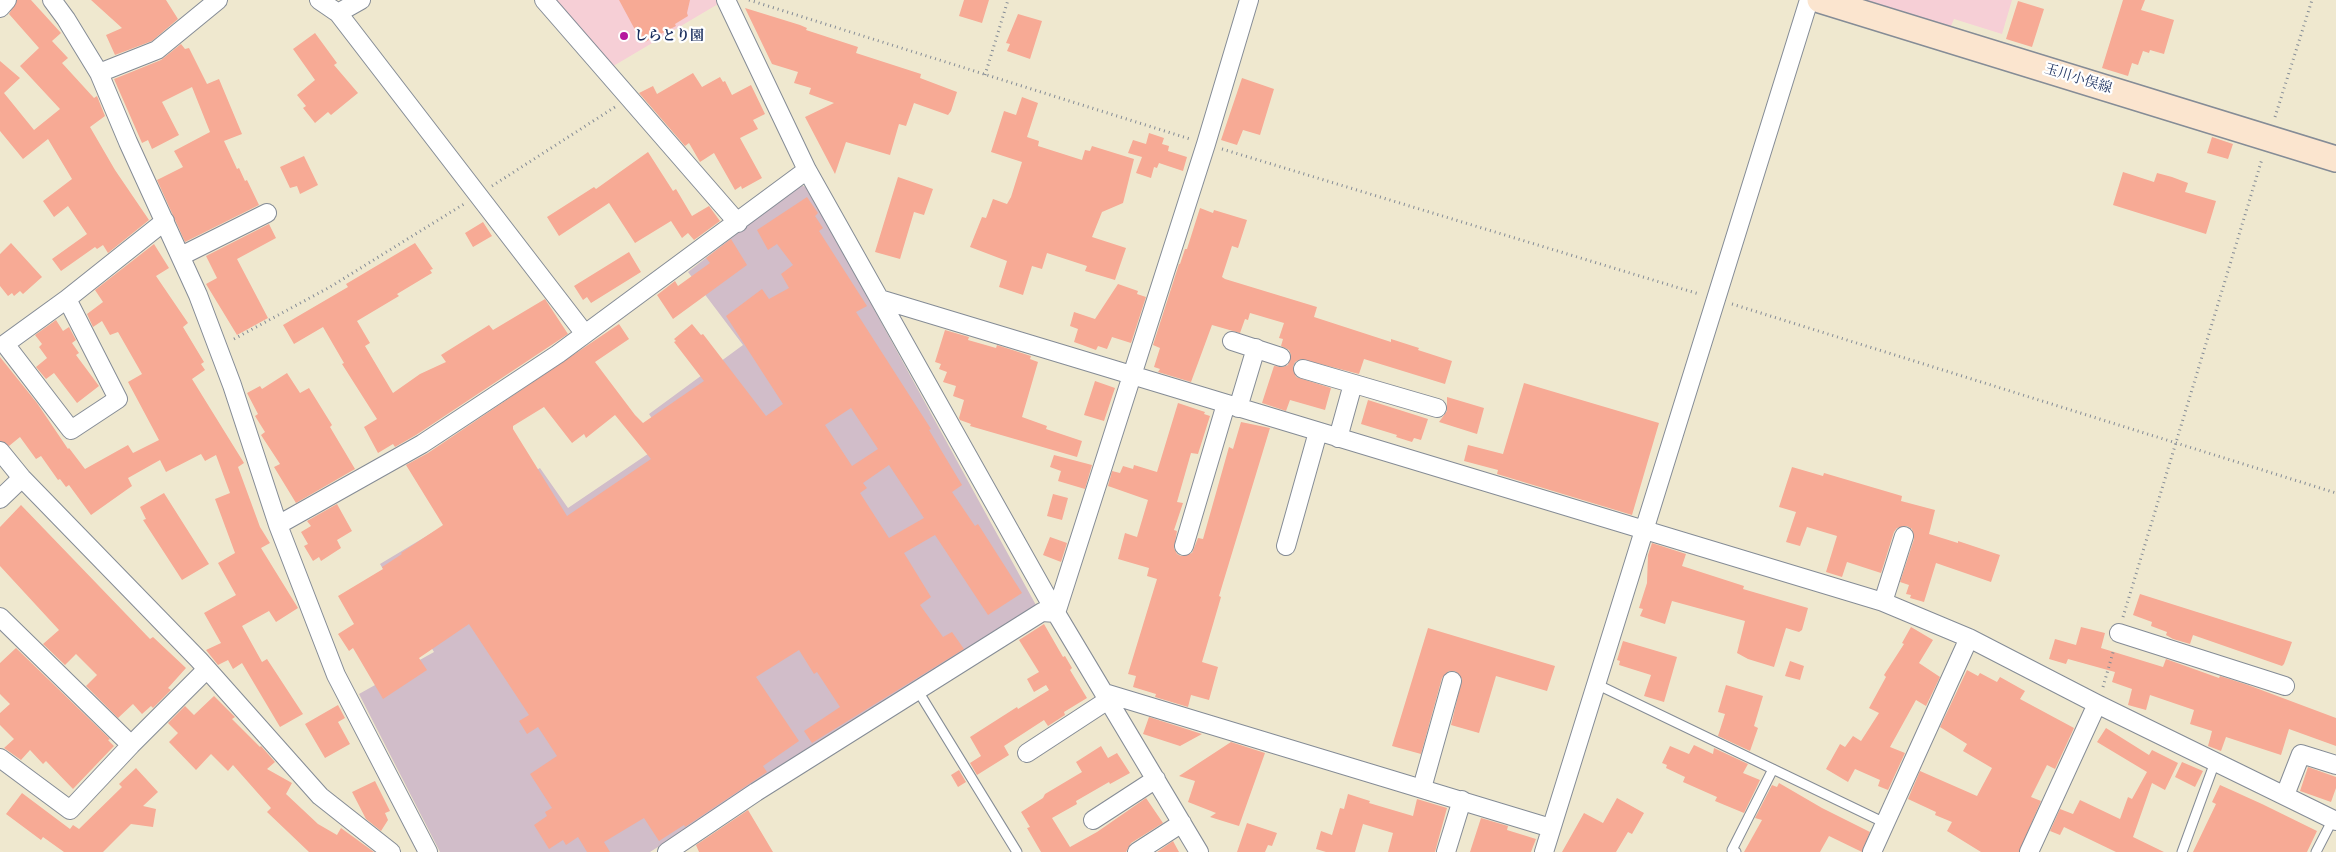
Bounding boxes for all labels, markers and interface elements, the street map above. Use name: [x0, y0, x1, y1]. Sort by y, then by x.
place label: しらとり園: [634, 28, 704, 44]
marker: しらとり園: [618, 30, 630, 42]
street label: 玉川小俣線: [2042, 61, 2114, 97]

